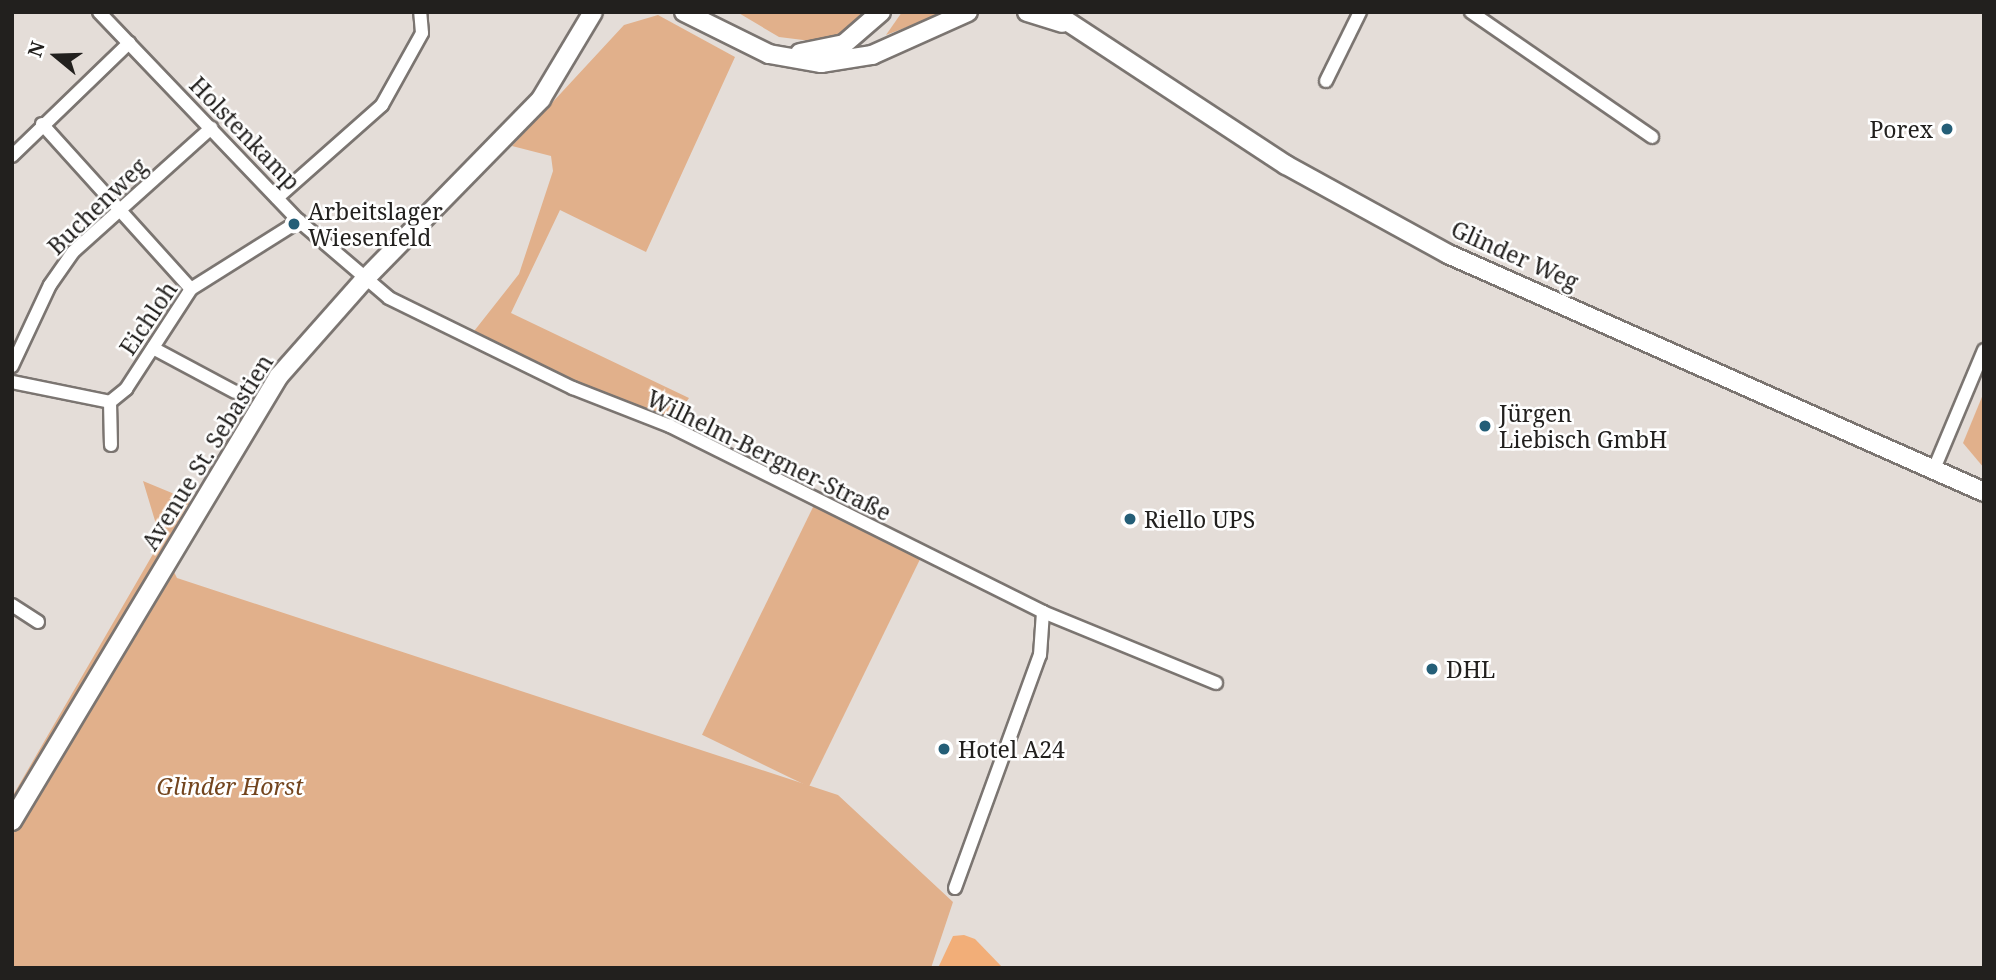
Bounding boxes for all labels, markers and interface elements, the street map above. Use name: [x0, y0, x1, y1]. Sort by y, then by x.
north arrow: [21, 21, 91, 91]
text: N: [21, 38, 51, 60]
street label: Holstenkamp: [184, 71, 306, 195]
place label: Porex: [1869, 115, 1933, 143]
marker: Porex: [1939, 121, 1955, 137]
street label: Buchenweg: [42, 152, 152, 260]
place label: Arbeitslager Wiesenfeld: [308, 197, 443, 251]
street label: Glinder Weg: [1447, 215, 1583, 295]
marker: Arbeitslager Wiesenfeld: [286, 216, 302, 232]
street label: Eichloh: [113, 276, 183, 360]
street label: Avenue St. Sebastien: [136, 349, 278, 555]
street label: Wilhelm-Bergner-Straße: [642, 384, 896, 526]
place label: Jürgen Liebisch GmbH: [1499, 399, 1667, 453]
marker: Jürgen Liebisch GmbH: [1477, 418, 1493, 434]
place label: Riello UPS: [1144, 505, 1255, 533]
marker: Riello UPS: [1122, 511, 1138, 527]
place label: DHL: [1446, 655, 1495, 683]
marker: DHL: [1424, 661, 1440, 677]
place label: Hotel A24: [958, 735, 1065, 763]
marker: Hotel A24: [936, 741, 952, 757]
park label: Glinder Horst: [157, 772, 303, 800]

